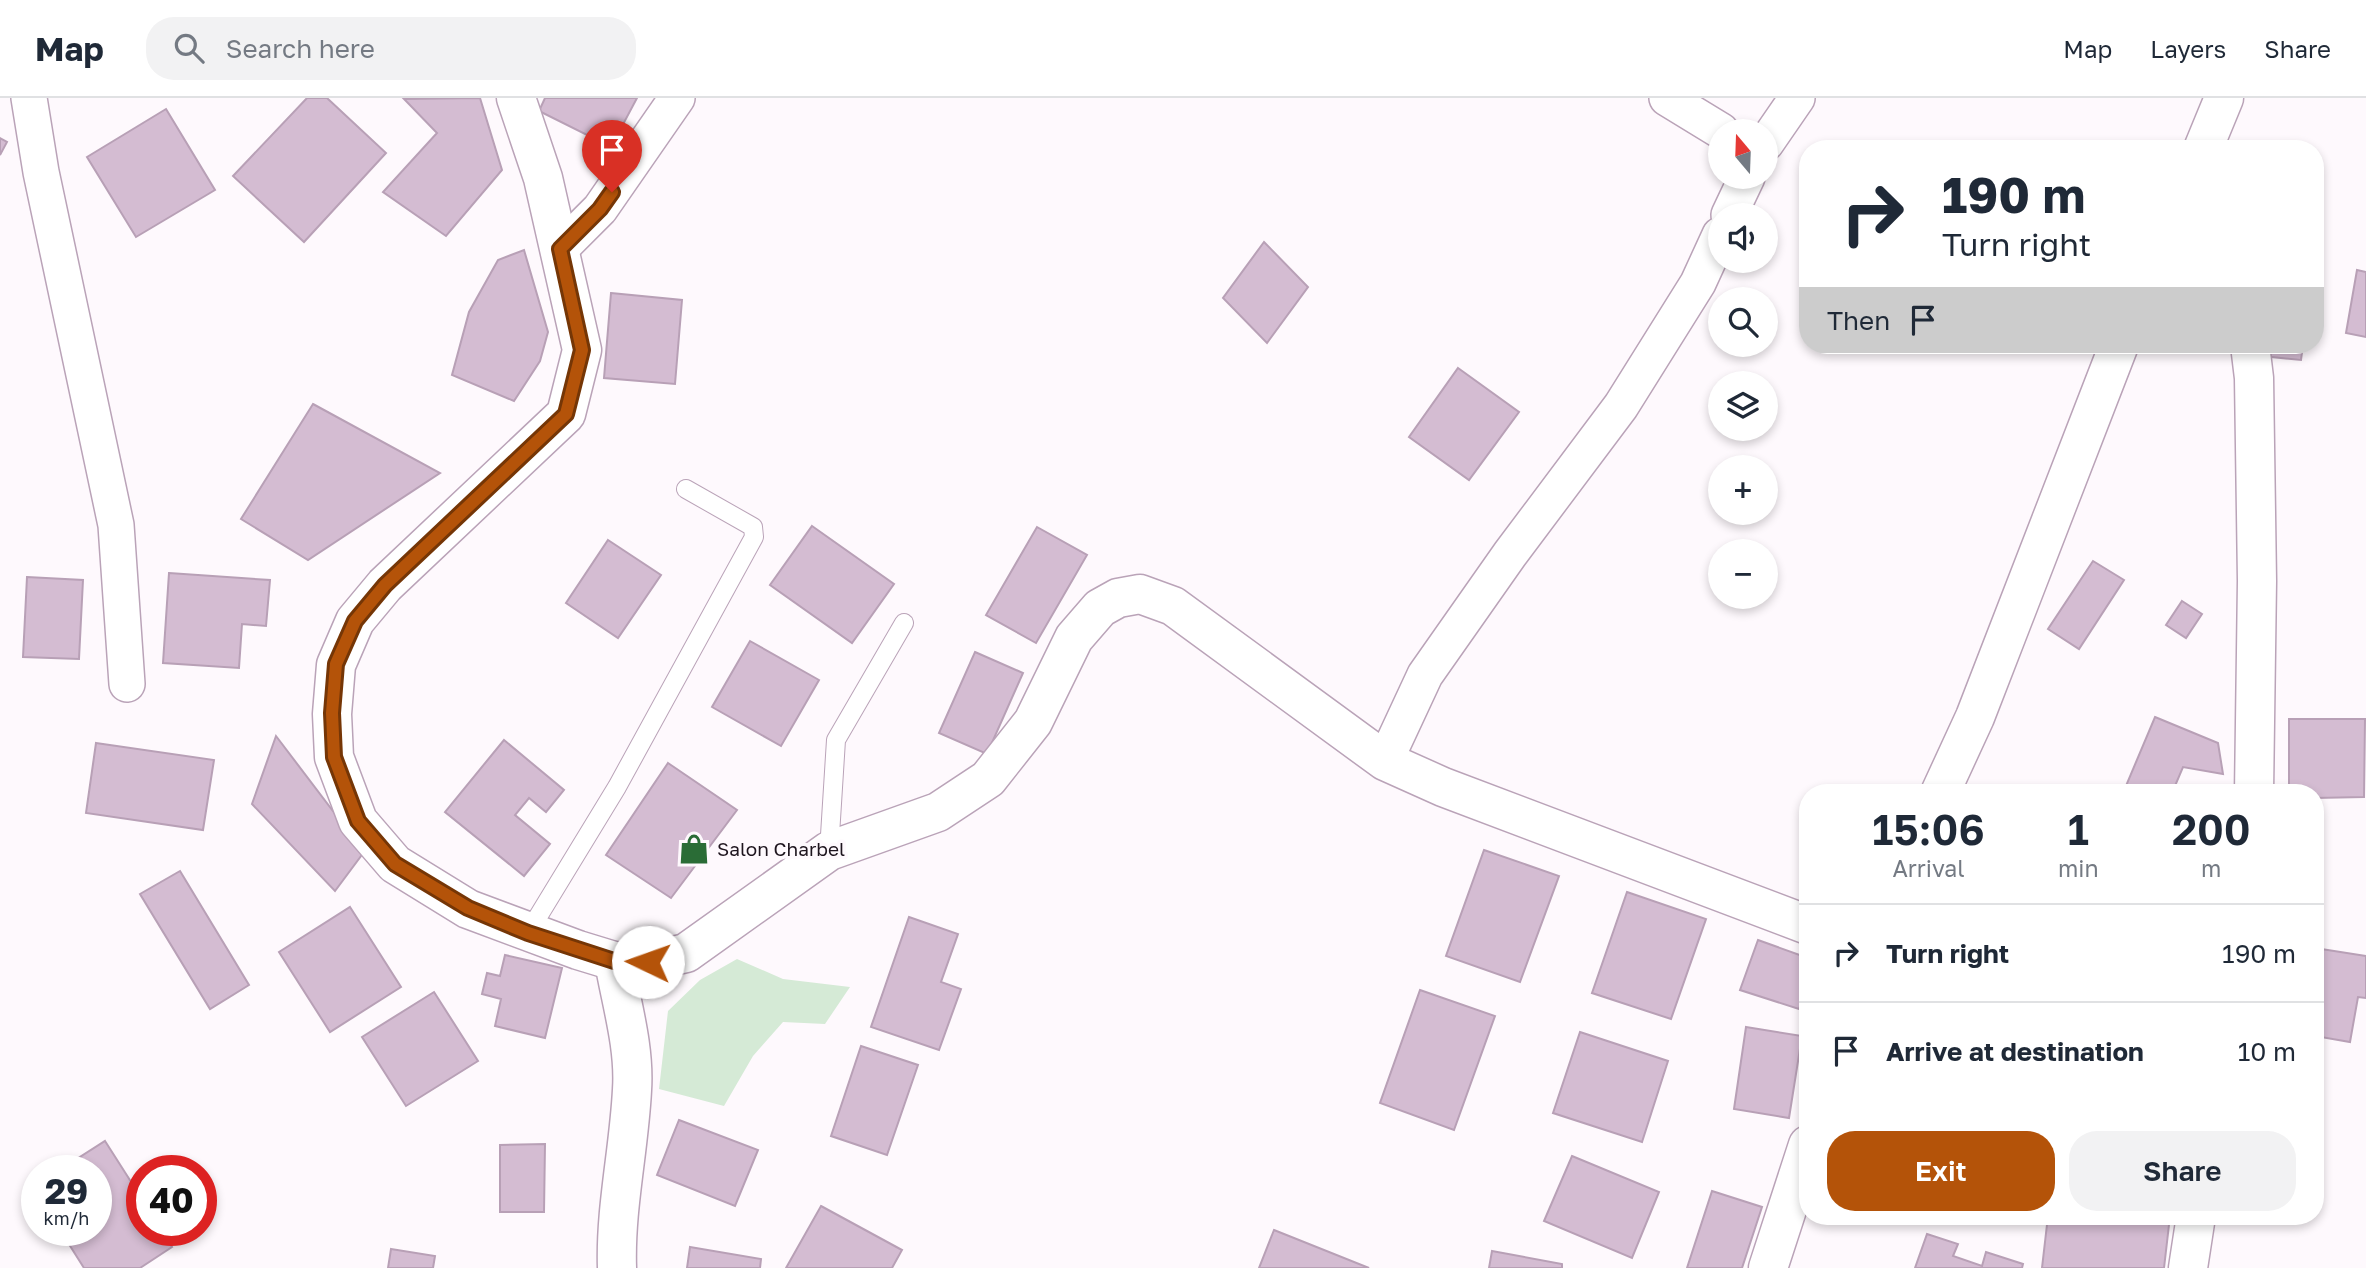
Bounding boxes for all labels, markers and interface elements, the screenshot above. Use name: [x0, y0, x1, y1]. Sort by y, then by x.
search box: [146, 17, 636, 80]
text: Map: [35, 29, 104, 68]
icon: search: [170, 29, 208, 67]
text: Search here: [226, 33, 375, 64]
text: Map: [2063, 34, 2112, 63]
text: Layers: [2150, 34, 2226, 63]
text: Share: [2264, 34, 2331, 63]
north arrow: [1708, 119, 1778, 189]
map controls: [1708, 119, 1778, 609]
pin: [582, 120, 642, 192]
icon: arrive: [593, 131, 631, 169]
text: 190 m: [1942, 165, 2085, 224]
icon: right: [1827, 168, 1918, 259]
button: sound: [1708, 203, 1778, 273]
text: Turn right: [1942, 225, 2091, 263]
button: search: [1708, 287, 1778, 357]
icon: arrive: [1904, 301, 1942, 339]
text: Then: [1827, 305, 1890, 336]
button: layers: [1708, 371, 1778, 441]
button: +: [1708, 455, 1778, 525]
button: −: [1708, 539, 1778, 609]
text: 15:06: [1872, 804, 1985, 854]
text: 1: [2068, 804, 2089, 854]
text: 200: [2172, 804, 2251, 854]
shop icon: Salon Charbel: [677, 832, 711, 866]
place label: Salon Charbel: [717, 837, 845, 860]
text: Arrival: [1892, 854, 1965, 882]
text: min: [2058, 854, 2099, 882]
text: m: [2201, 854, 2221, 882]
position arrow: [611, 925, 685, 999]
icon: right: [1827, 934, 1865, 972]
text: Turn right: [1886, 938, 2009, 969]
text: 190 m: [2222, 938, 2296, 969]
icon: arrive: [1827, 1032, 1865, 1070]
text: Arrive at destination: [1886, 1036, 2144, 1067]
text: 10 m: [2238, 1036, 2296, 1067]
button: Exit: [1827, 1131, 2055, 1211]
button: Share: [2069, 1131, 2296, 1211]
speed limit sign: 40: [126, 1155, 217, 1246]
text: 29: [45, 1170, 88, 1212]
text: km/h: [44, 1207, 89, 1229]

